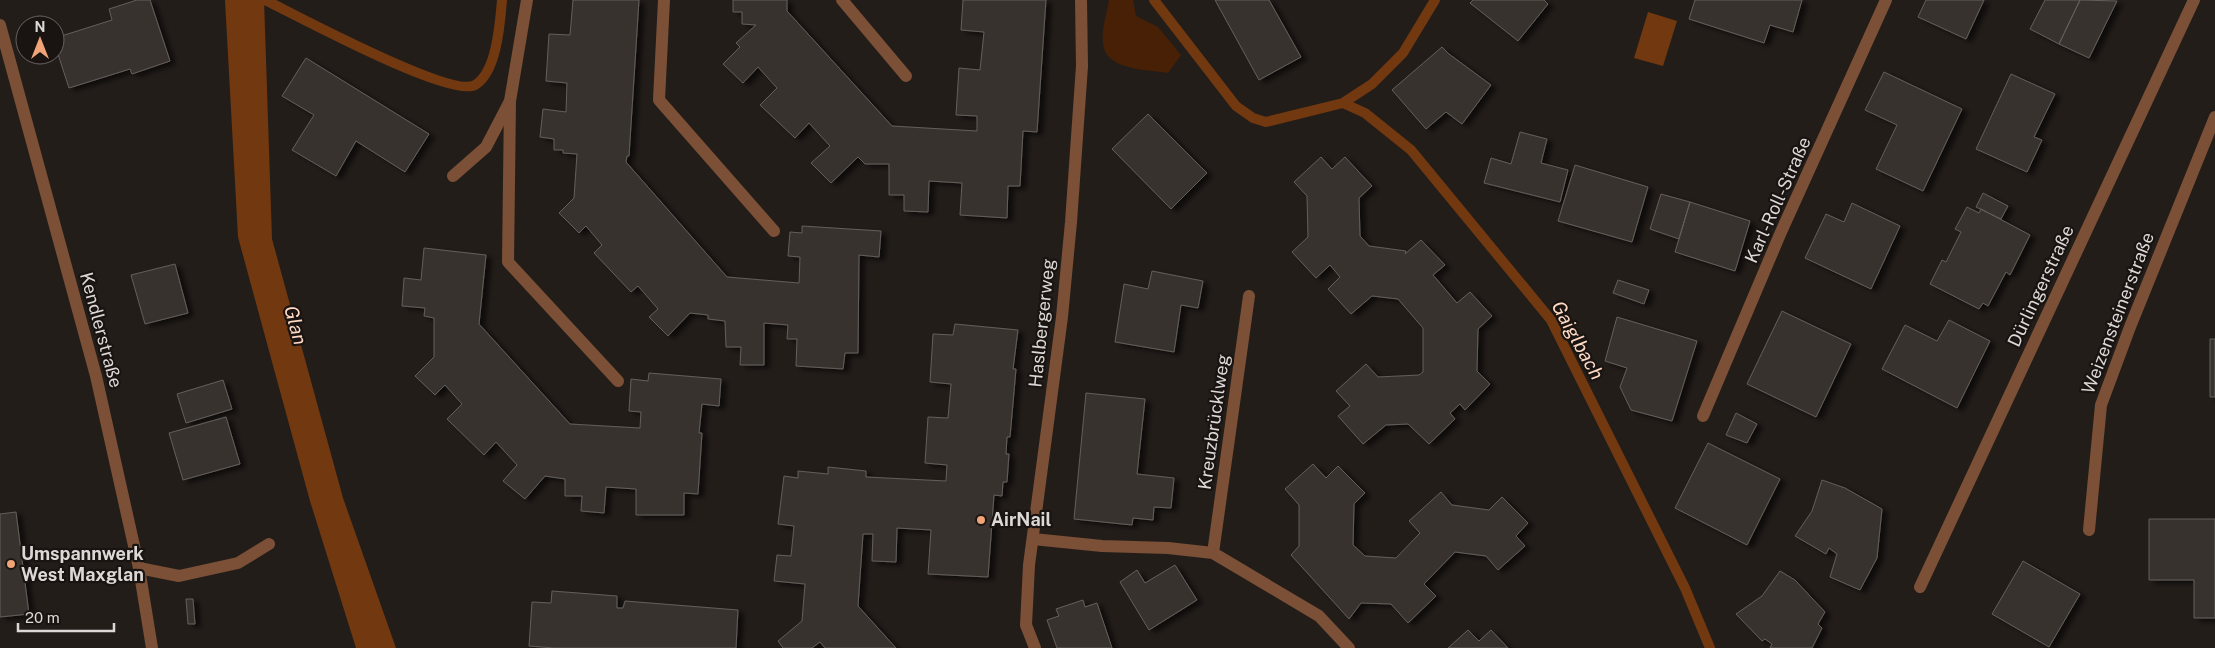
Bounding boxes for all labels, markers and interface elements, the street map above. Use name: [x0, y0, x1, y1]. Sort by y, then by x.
north arrow: [15, 15, 65, 65]
text: N: [35, 19, 45, 35]
street label: Karl-Roll-Straße: [1740, 133, 1815, 266]
street label: Dürlingerstraße: [2003, 222, 2078, 350]
street label: Weizensteinerstraße: [2077, 229, 2158, 397]
street label: Haslbergerweg: [1024, 258, 1059, 388]
street label: Kendlerstraße: [76, 270, 127, 390]
water label: Gaiglbach: [1547, 297, 1609, 383]
water label: Glan: [280, 303, 312, 347]
street label: Kreuzbrücklweg: [1194, 353, 1233, 491]
place label: AirNail: [991, 509, 1051, 530]
marker: AirNail: [975, 514, 987, 526]
place label: Umspannwerk West Maxglan: [21, 543, 144, 585]
marker: Umspannwerk West Maxglan: [5, 558, 17, 570]
scale bar: [18, 600, 114, 632]
text: 20 m: [25, 609, 60, 626]

